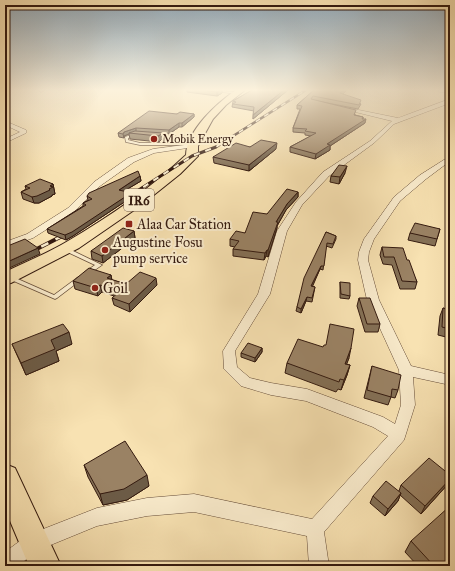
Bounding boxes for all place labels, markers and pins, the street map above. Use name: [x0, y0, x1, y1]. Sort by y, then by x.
place label: Mobik Energy: [162, 132, 234, 147]
marker: Mobik Energy: [149, 134, 159, 144]
place label: Alaa Car Station: [136, 216, 232, 233]
marker: Alaa Car Station: [124, 219, 134, 229]
place label: Augustine Fosu pump service: [112, 234, 203, 267]
marker: Augustine Fosu pump service: [100, 245, 110, 255]
place label: Goil: [103, 280, 128, 297]
marker: Goil: [90, 283, 100, 293]

